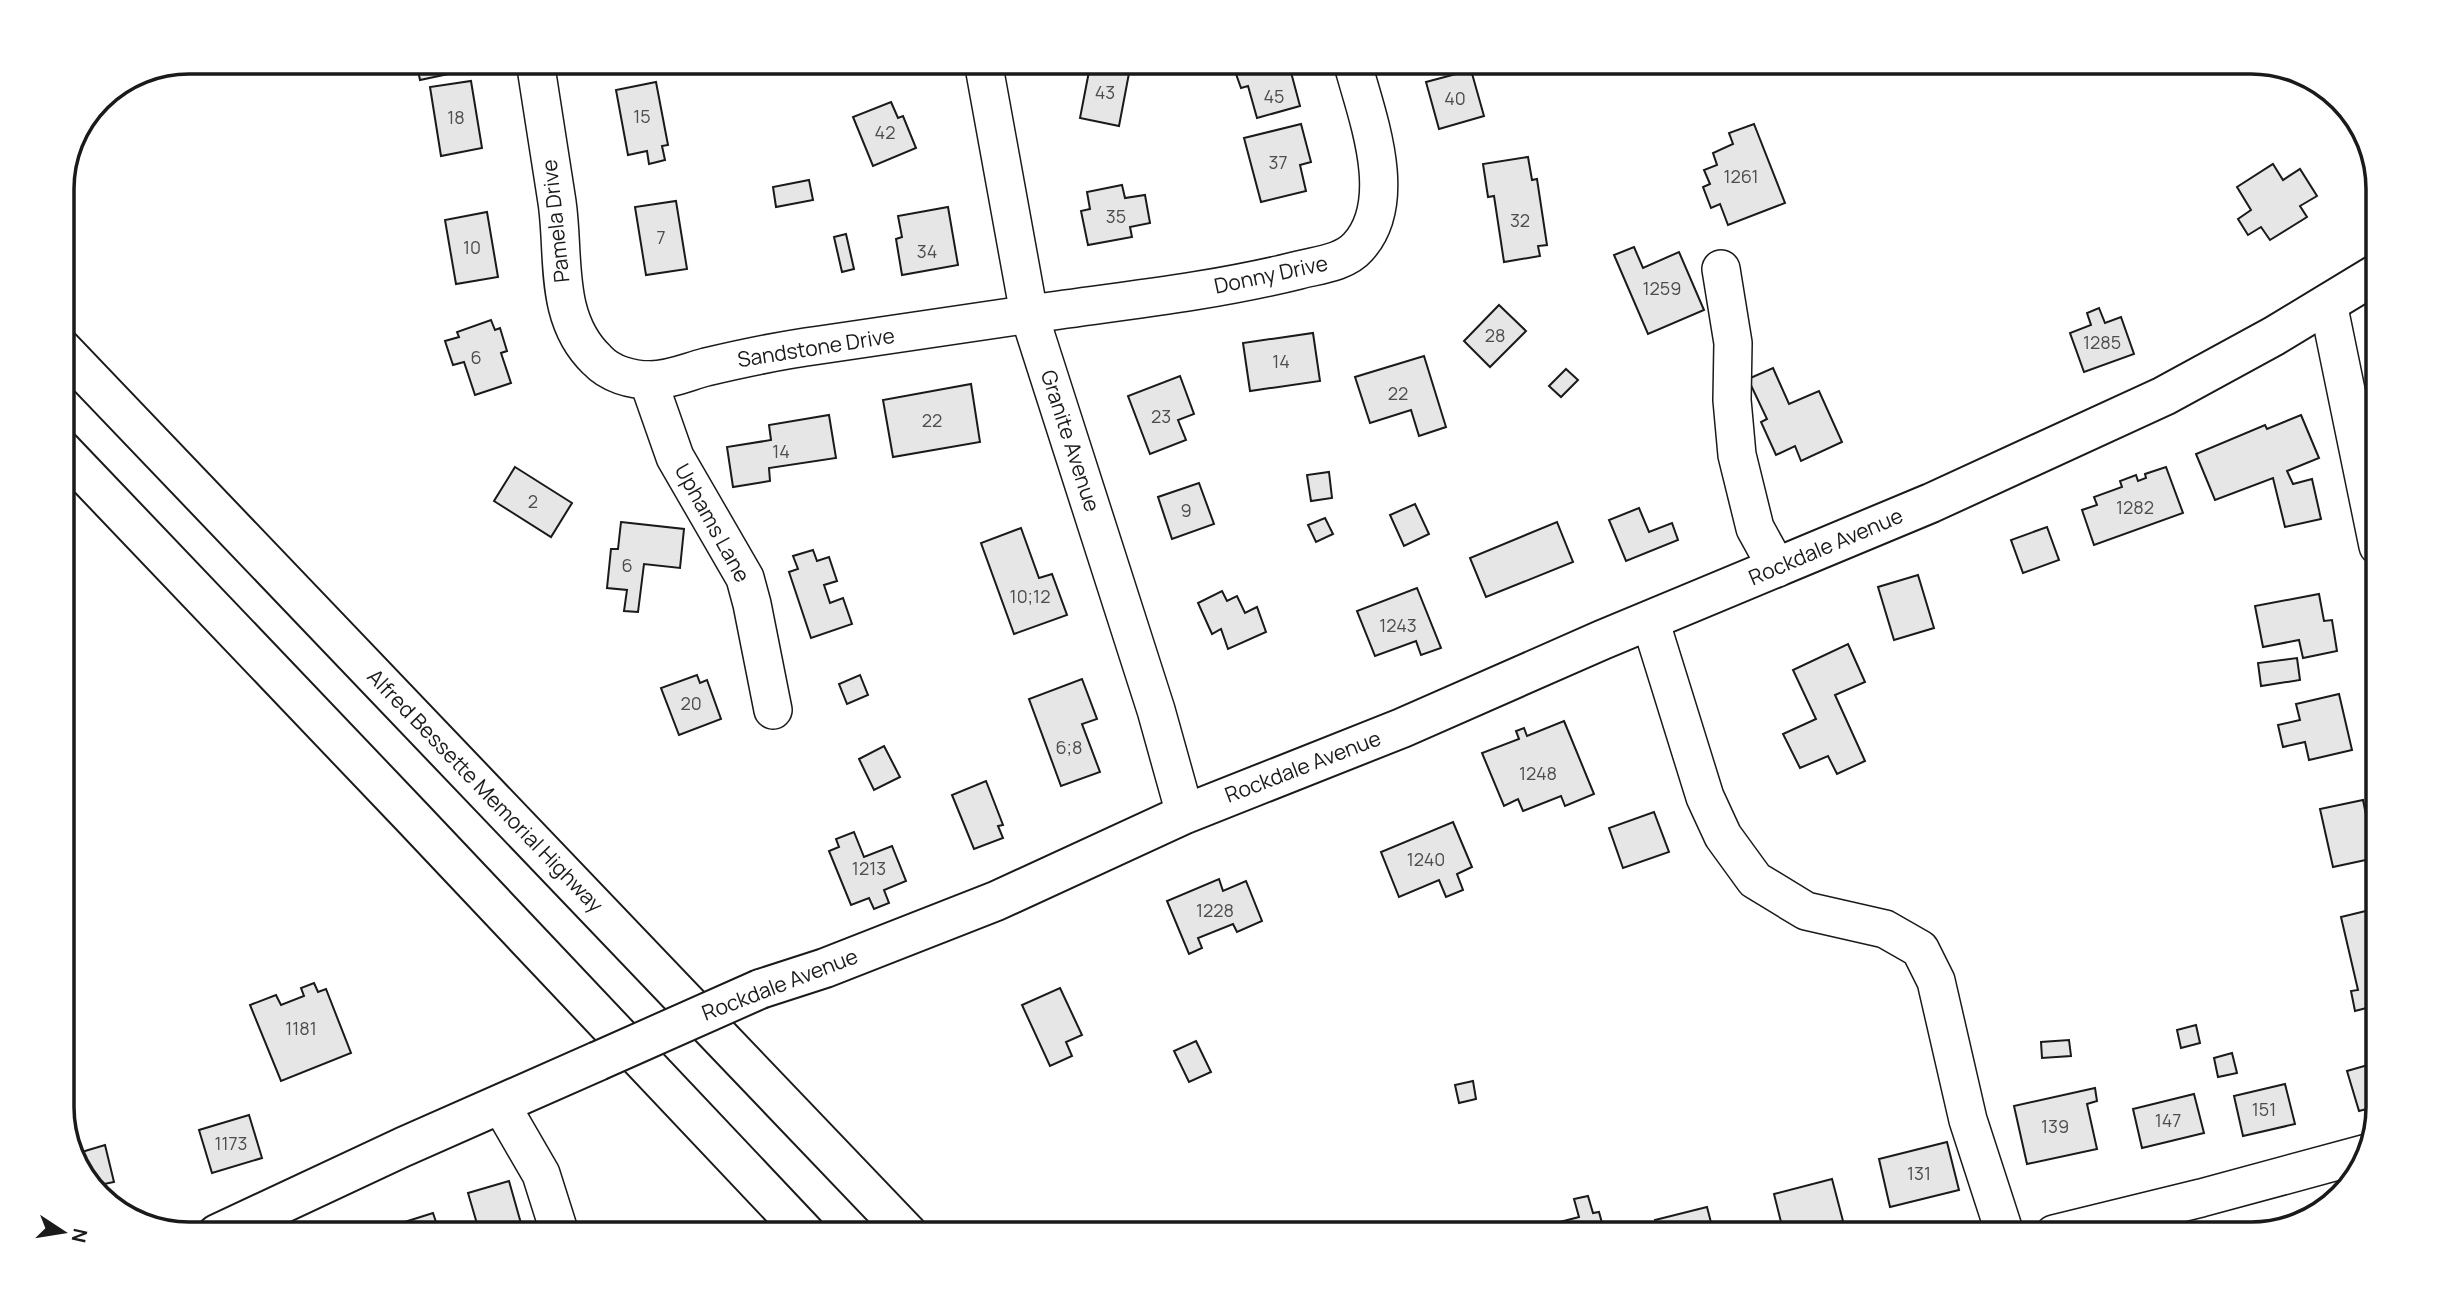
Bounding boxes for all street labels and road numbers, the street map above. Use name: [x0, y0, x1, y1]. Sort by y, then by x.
street label: Pamela Drive: [535, 158, 575, 284]
street label: Donny Drive: [1211, 248, 1330, 300]
street label: Sandstone Drive: [735, 321, 896, 373]
street label: Granite Avenue: [1035, 366, 1107, 515]
street label: Uphams Lane: [669, 458, 757, 587]
street label: Rockdale Avenue: [1744, 501, 1907, 591]
street label: Alfred Bessette Memorial Highway: [362, 663, 610, 918]
street label: Rockdale Avenue: [1221, 723, 1385, 809]
street label: Rockdale Avenue: [698, 941, 862, 1027]

